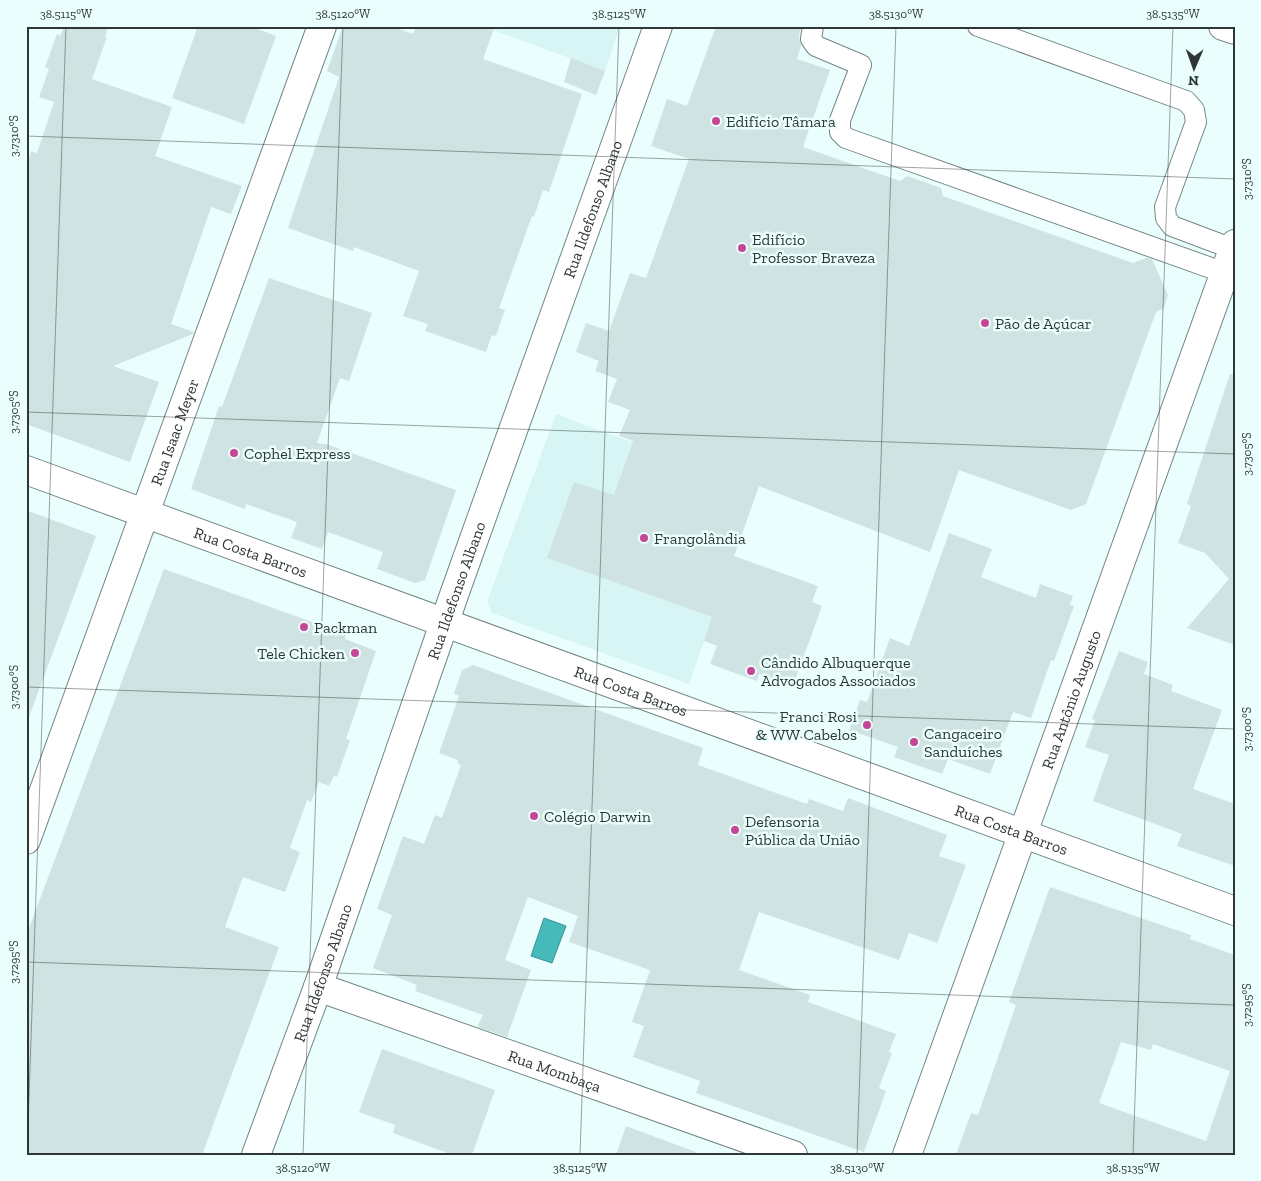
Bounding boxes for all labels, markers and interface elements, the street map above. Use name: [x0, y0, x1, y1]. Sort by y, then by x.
text: 38.5115°W: [40, 7, 93, 21]
text: 38.5120°W: [316, 7, 371, 21]
text: 38.5125°W: [592, 7, 647, 21]
text: 38.5130°W: [869, 7, 924, 21]
text: 38.5135°W: [1146, 7, 1201, 21]
north arrow: [1168, 42, 1218, 92]
text: N: [1188, 72, 1199, 89]
place label: Edifício Tâmara: [726, 112, 836, 131]
text: 3.7310°S: [7, 115, 21, 157]
marker: Edifício Tâmara: [710, 115, 722, 127]
street label: Rua Ildefonso Albano: [559, 138, 626, 281]
text: 3.7310°S: [1240, 158, 1254, 200]
place label: Edifício Professor Braveza: [752, 230, 876, 267]
marker: Edifício Professor Braveza: [736, 242, 748, 254]
place label: Pão de Açúcar: [995, 314, 1092, 333]
marker: Pão de Açúcar: [979, 317, 991, 329]
street label: Rua Isaac Meyer: [147, 376, 203, 488]
text: 3.7305°S: [7, 390, 21, 434]
text: 3.7305°S: [1240, 432, 1254, 476]
place label: Cophel Express: [244, 444, 350, 463]
marker: Cophel Express: [228, 447, 240, 459]
street label: Rua Ildefonso Albano: [423, 519, 490, 662]
street label: Rua Costa Barros: [191, 523, 310, 582]
place label: Frangolândia: [654, 529, 746, 548]
marker: Frangolândia: [638, 532, 650, 544]
place label: Packman: [314, 618, 378, 637]
marker: Packman: [298, 621, 310, 633]
street label: Rua Antônio Augusto: [1038, 628, 1105, 772]
place label: Tele Chicken: [257, 644, 346, 663]
marker: Tele Chicken: [349, 647, 361, 659]
place label: Cândido Albuquerque Advogados Associados: [761, 653, 916, 690]
street label: Rua Costa Barros: [572, 662, 690, 721]
text: 3.7300°S: [7, 665, 21, 709]
marker: Cândido Albuquerque Advogados Associados: [745, 665, 757, 677]
place label: Franci Rosi & WW Cabelos: [756, 707, 858, 744]
text: 3.7300°S: [1240, 707, 1254, 751]
marker: Franci Rosi & WW Cabelos: [861, 719, 873, 731]
place label: Cangaceiro Sanduíches: [924, 724, 1003, 761]
marker: Cangaceiro Sanduíches: [908, 736, 920, 748]
street label: Rua Costa Barros: [952, 801, 1071, 859]
place label: Colégio Darwin: [544, 807, 652, 826]
marker: Colégio Darwin: [528, 810, 540, 822]
place label: Defensoria Pública da União: [745, 812, 860, 849]
marker: Defensoria Pública da União: [729, 824, 741, 836]
street label: Rua Ildefonso Albano: [290, 901, 356, 1045]
text: 3.7295°S: [7, 940, 21, 984]
text: 3.7295°S: [1240, 983, 1254, 1027]
street label: Rua Mombaça: [505, 1046, 604, 1096]
text: 38.5120°W: [276, 1161, 331, 1175]
text: 38.5125°W: [553, 1161, 608, 1175]
text: 38.5130°W: [830, 1161, 885, 1175]
text: 38.5135°W: [1106, 1161, 1161, 1175]

